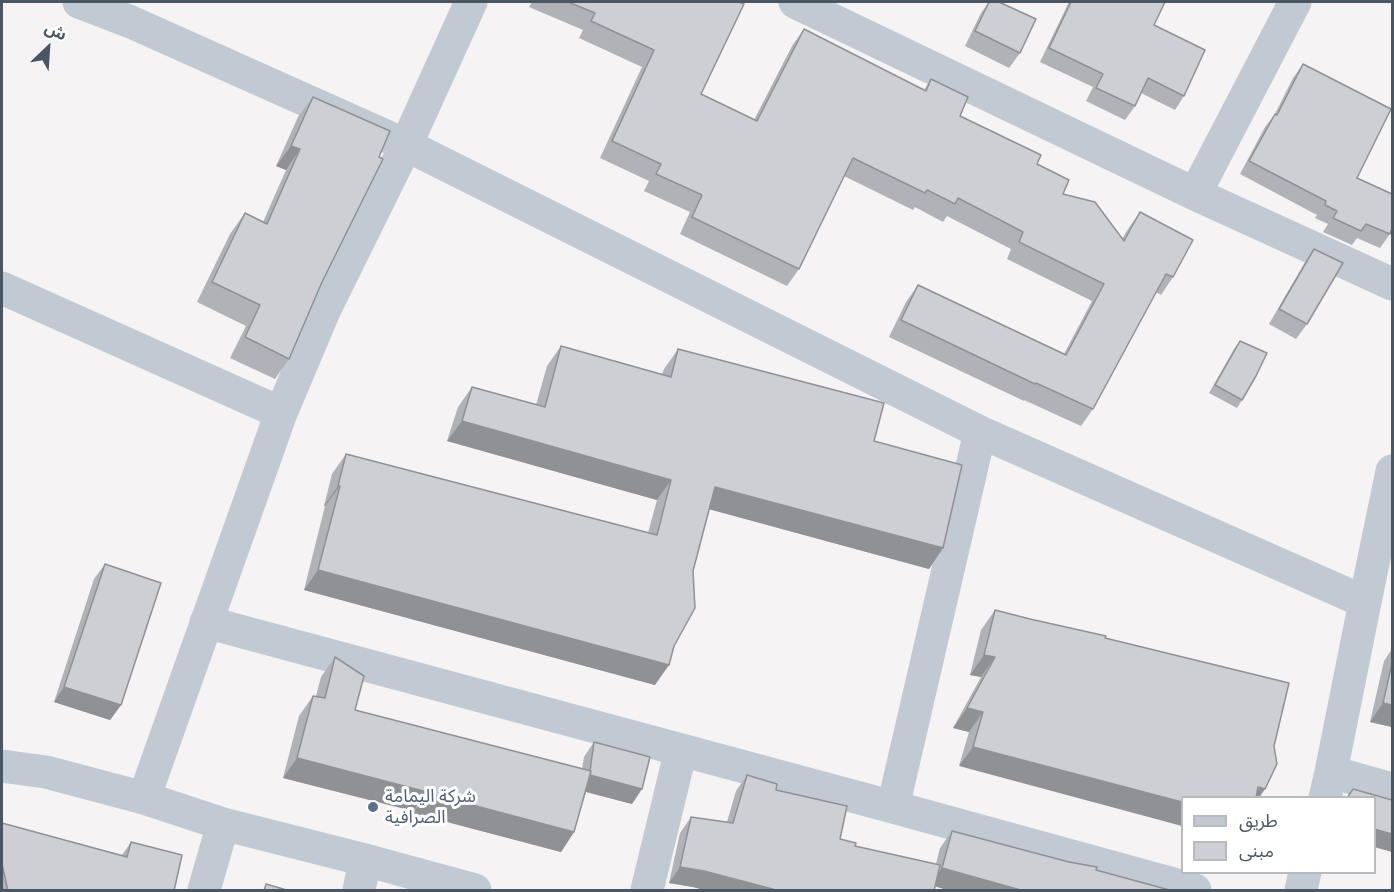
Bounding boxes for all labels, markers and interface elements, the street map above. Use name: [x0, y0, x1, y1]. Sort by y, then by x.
north arrow: [18, 18, 78, 78]
text: ش: [42, 18, 70, 44]
place label: شركة اليمامة الصرافية: [385, 786, 476, 828]
legend: [1181, 796, 1376, 874]
marker: شركة اليمامة الصرافية: [366, 800, 380, 814]
text: طريق: [1239, 810, 1278, 831]
text: مبنى: [1239, 840, 1274, 861]

